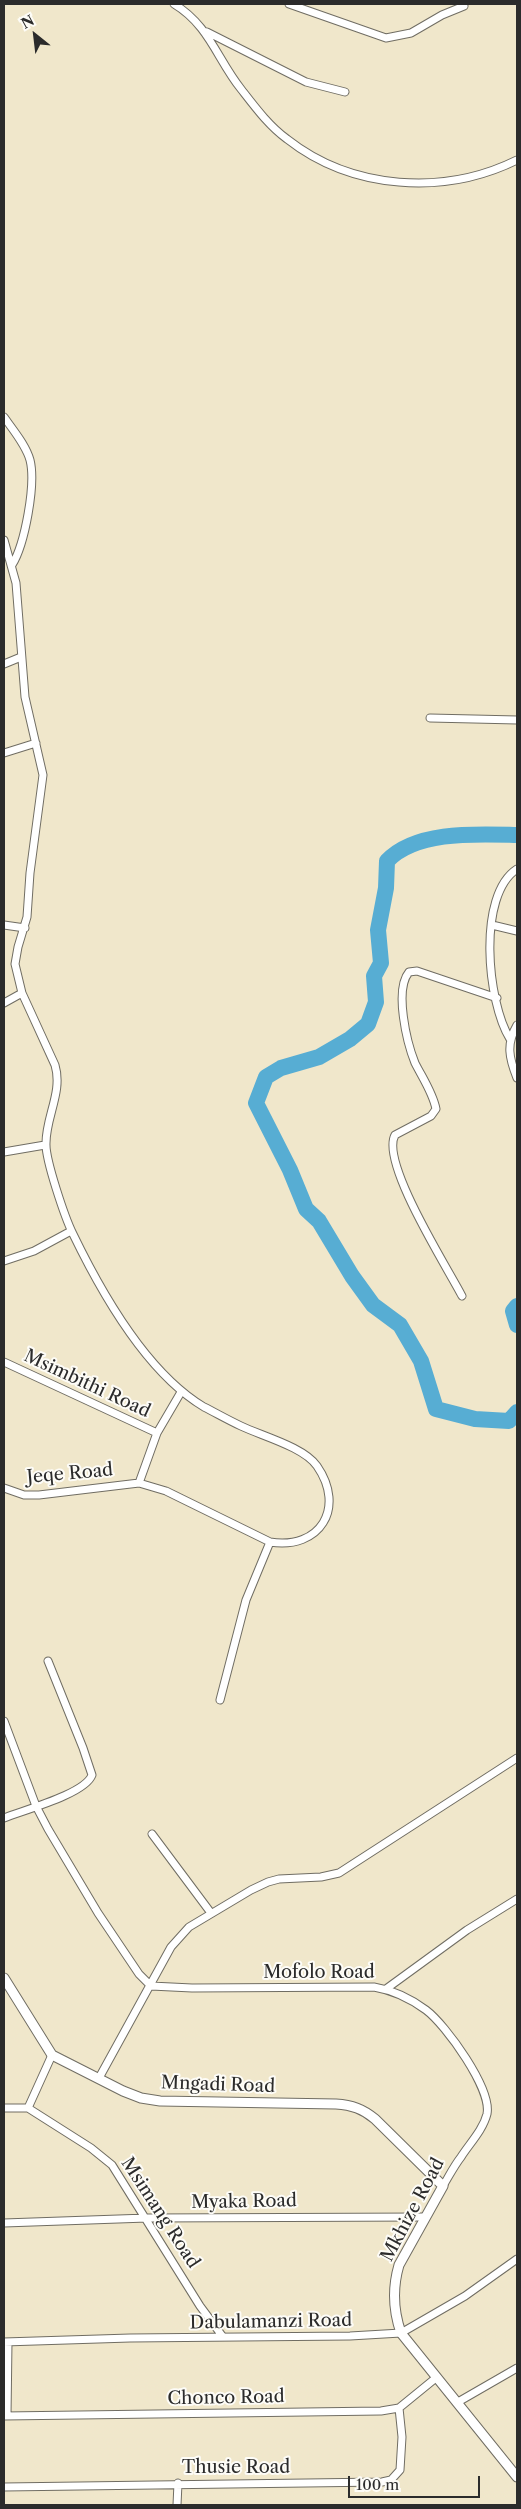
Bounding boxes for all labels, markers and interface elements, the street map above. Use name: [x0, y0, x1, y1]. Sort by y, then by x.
north arrow: [10, 10, 60, 60]
text: N: [18, 11, 37, 33]
street label: Msimbithi Road: [20, 1345, 154, 1423]
street label: Jeqe Road: [26, 1459, 114, 1489]
street label: Mofolo Road: [263, 1962, 375, 1984]
street label: Mngadi Road: [161, 2072, 275, 2098]
street label: Msimang Road: [116, 2154, 204, 2272]
street label: Mkhize Road: [377, 2155, 449, 2265]
street label: Myaka Road: [191, 2190, 297, 2214]
street label: Dabulamanzi Road: [190, 2310, 352, 2334]
street label: Chonco Road: [167, 2386, 285, 2410]
street label: Thusie Road: [182, 2457, 290, 2479]
scale bar: [351, 2466, 484, 2498]
text: 100 m: [356, 2475, 399, 2494]

